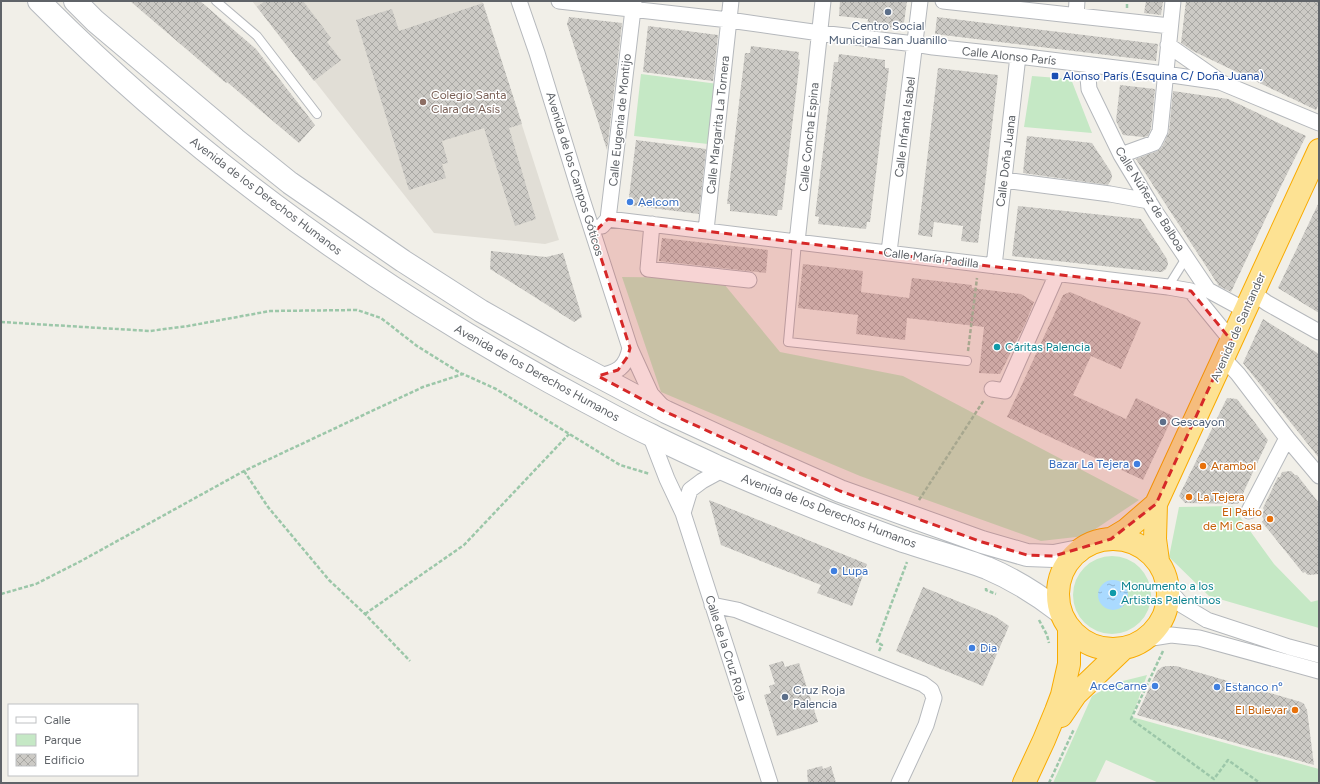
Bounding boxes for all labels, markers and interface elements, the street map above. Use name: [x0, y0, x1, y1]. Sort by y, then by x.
marker: Centro Social Municipal San Juanillo: [883, 7, 893, 17]
place label: Centro Social Municipal San Juanillo: [829, 19, 947, 47]
street label: Calle Alonso París: [961, 44, 1057, 68]
street label: Calle Eugenia de Montijo: [606, 53, 634, 187]
street label: Calle Margarita La Tornera: [704, 55, 732, 195]
place label: Alonso París (Esquina C/ Doña Juana): [1063, 69, 1264, 83]
marker: Alonso París (Esquina C/ Doña Juana): [1050, 71, 1060, 81]
street label: Calle Infanta Isabel: [892, 76, 918, 178]
street label: Calle Concha Espina: [796, 82, 822, 192]
place label: Colegio Santa Clara de Asís: [431, 88, 506, 116]
street label: Avenida de los Campos Góticos: [543, 90, 607, 258]
marker: Colegio Santa Clara de Asís: [418, 97, 428, 107]
street label: Calle Doña Juana: [993, 114, 1019, 208]
street label: Avenida de los Derechos Humanos: [187, 134, 345, 258]
street label: Calle Núñez de Balboa: [1112, 144, 1188, 254]
place label: Aelcom: [638, 195, 679, 209]
marker: Aelcom: [625, 197, 635, 207]
street label: Calle María Padilla: [883, 245, 979, 271]
street label: Avenida de Santander: [1208, 270, 1268, 384]
street label: Avenida de los Derechos Humanos: [452, 322, 622, 424]
place label: Cáritas Palencia: [1005, 340, 1090, 354]
marker: Cáritas Palencia: [992, 342, 1002, 352]
place label: Gescayon: [1171, 415, 1225, 429]
marker: Gescayon: [1158, 417, 1168, 427]
place label: Bazar La Tejera: [1049, 457, 1129, 471]
marker: Bazar La Tejera: [1132, 459, 1142, 469]
place label: Arambol: [1211, 459, 1256, 473]
marker: Arambol: [1198, 461, 1208, 471]
street label: Avenida de los Derechos Humanos: [740, 471, 919, 551]
place label: La Tejera: [1197, 490, 1245, 504]
marker: La Tejera: [1184, 492, 1194, 502]
place label: El Patio de Mi Casa: [1203, 505, 1262, 533]
marker: El Patio de Mi Casa: [1265, 514, 1275, 524]
place label: Lupa: [842, 564, 868, 578]
marker: Lupa: [829, 566, 839, 576]
place label: Monumento a los Artistas Palentinos: [1121, 579, 1221, 607]
marker: Monumento a los Artistas Palentinos: [1108, 588, 1118, 598]
street label: Calle de la Cruz Roja: [702, 594, 750, 702]
place label: Dia: [980, 641, 997, 655]
marker: Dia: [967, 643, 977, 653]
place label: ArceCarne: [1090, 679, 1147, 693]
place label: Estanco nº: [1225, 680, 1283, 694]
marker: ArceCarne: [1150, 681, 1160, 691]
marker: Estanco nº: [1212, 682, 1222, 692]
place label: Cruz Roja Palencia: [793, 683, 845, 711]
marker: Cruz Roja Palencia: [780, 692, 790, 702]
place label: El Bulevar: [1235, 703, 1287, 717]
legend: [8, 704, 138, 776]
marker: El Bulevar: [1290, 705, 1300, 715]
text: Calle: [44, 713, 71, 727]
text: Parque: [44, 733, 82, 747]
text: Edificio: [44, 753, 84, 767]

